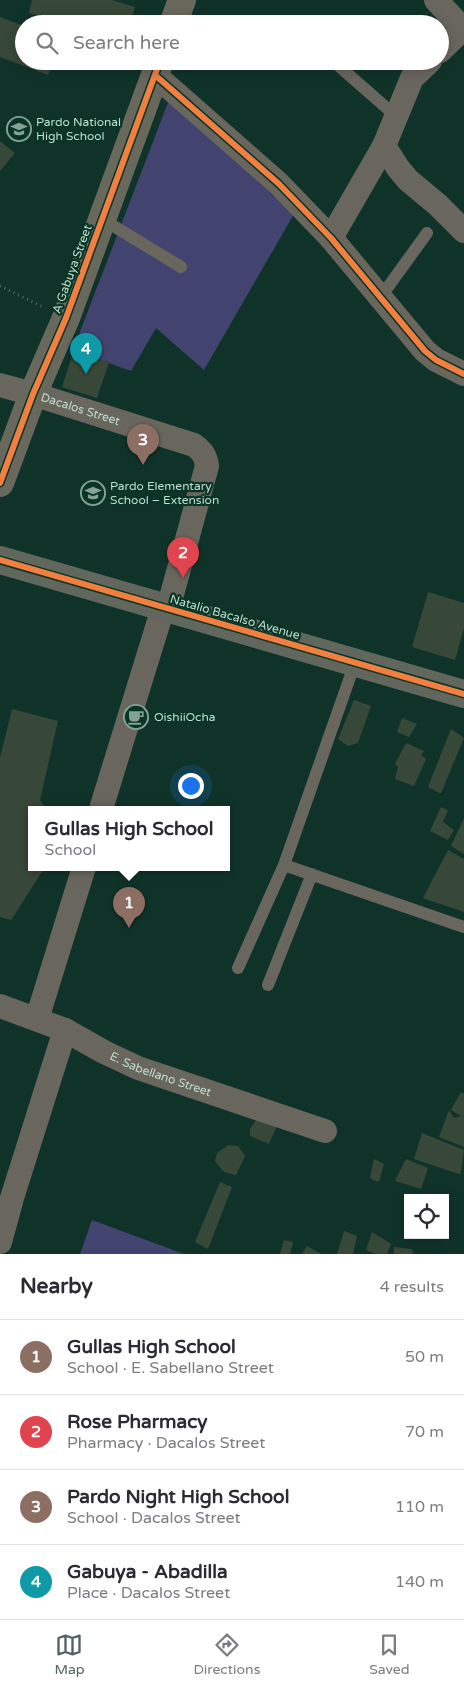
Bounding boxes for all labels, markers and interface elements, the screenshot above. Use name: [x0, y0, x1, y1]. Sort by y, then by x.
search box: [15, 15, 449, 70]
icon: search: [33, 29, 61, 57]
text: Search here: [73, 32, 180, 54]
place label: Pardo National High School: [36, 115, 121, 143]
school or university icon: Pardo National High School: [6, 116, 32, 142]
street label: A Gabuya Street: [49, 222, 95, 315]
pin: 4: [70, 333, 102, 374]
street label: Dacalos Street: [39, 390, 122, 428]
pin: 3: [127, 424, 159, 465]
place label: Pardo Elementary School – Extension: [110, 479, 219, 507]
school or university icon: Pardo Elementary School – Extension: [80, 480, 106, 506]
pin: 2: [167, 537, 199, 578]
street label: Natalio Bacalso Avenue: [169, 592, 302, 642]
cafe icon: OishiiOcha: [123, 704, 149, 730]
place label: OishiiOcha: [154, 710, 216, 724]
your location: [178, 773, 204, 799]
popup: [28, 806, 230, 871]
text: Gullas High School: [45, 818, 213, 840]
text: School: [45, 840, 96, 860]
pin: 1: [113, 887, 145, 928]
street label: E. Sabellano Street: [108, 1049, 214, 1099]
map controls: [404, 1194, 449, 1239]
button: locate: [404, 1194, 449, 1239]
text: Nearby: [20, 1274, 93, 1299]
text: 4 results: [380, 1277, 444, 1297]
text: Gullas High School: [67, 1336, 236, 1358]
text: 1: [31, 1347, 41, 1367]
text: 50 m: [405, 1347, 444, 1367]
text: School · E. Sabellano Street: [67, 1358, 274, 1378]
text: Rose Pharmacy: [67, 1411, 208, 1433]
text: 2: [31, 1422, 41, 1442]
text: 70 m: [405, 1422, 444, 1442]
text: Pharmacy · Dacalos Street: [67, 1433, 265, 1453]
text: Pardo Night High School: [67, 1486, 289, 1508]
text: 3: [31, 1497, 41, 1517]
text: 110 m: [395, 1497, 444, 1517]
text: School · Dacalos Street: [67, 1508, 241, 1528]
text: Gabuya - Abadilla: [67, 1561, 228, 1583]
text: 4: [31, 1572, 41, 1592]
text: 140 m: [395, 1572, 444, 1592]
text: Place · Dacalos Street: [67, 1583, 230, 1603]
tab: Map: [54, 1631, 85, 1678]
tab: Directions: [193, 1631, 260, 1678]
tab: Saved: [369, 1631, 410, 1678]

